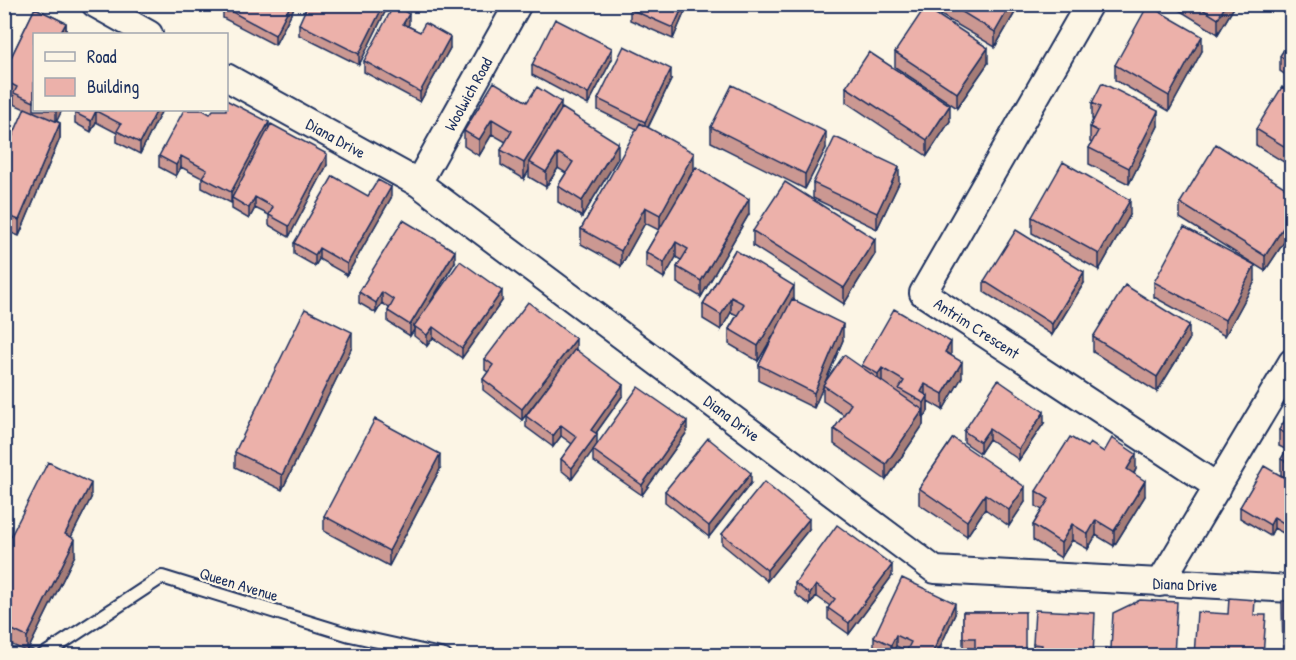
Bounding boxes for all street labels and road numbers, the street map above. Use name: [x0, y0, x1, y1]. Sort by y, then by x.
street label: Woolwich Road: [439, 53, 497, 135]
street label: Diana Drive: [302, 113, 370, 164]
street label: Antrim Crescent: [930, 292, 1024, 364]
street label: Diana Drive: [700, 390, 765, 447]
street label: Queen Avenue: [197, 562, 282, 607]
street label: Diana Drive: [1152, 572, 1218, 596]

